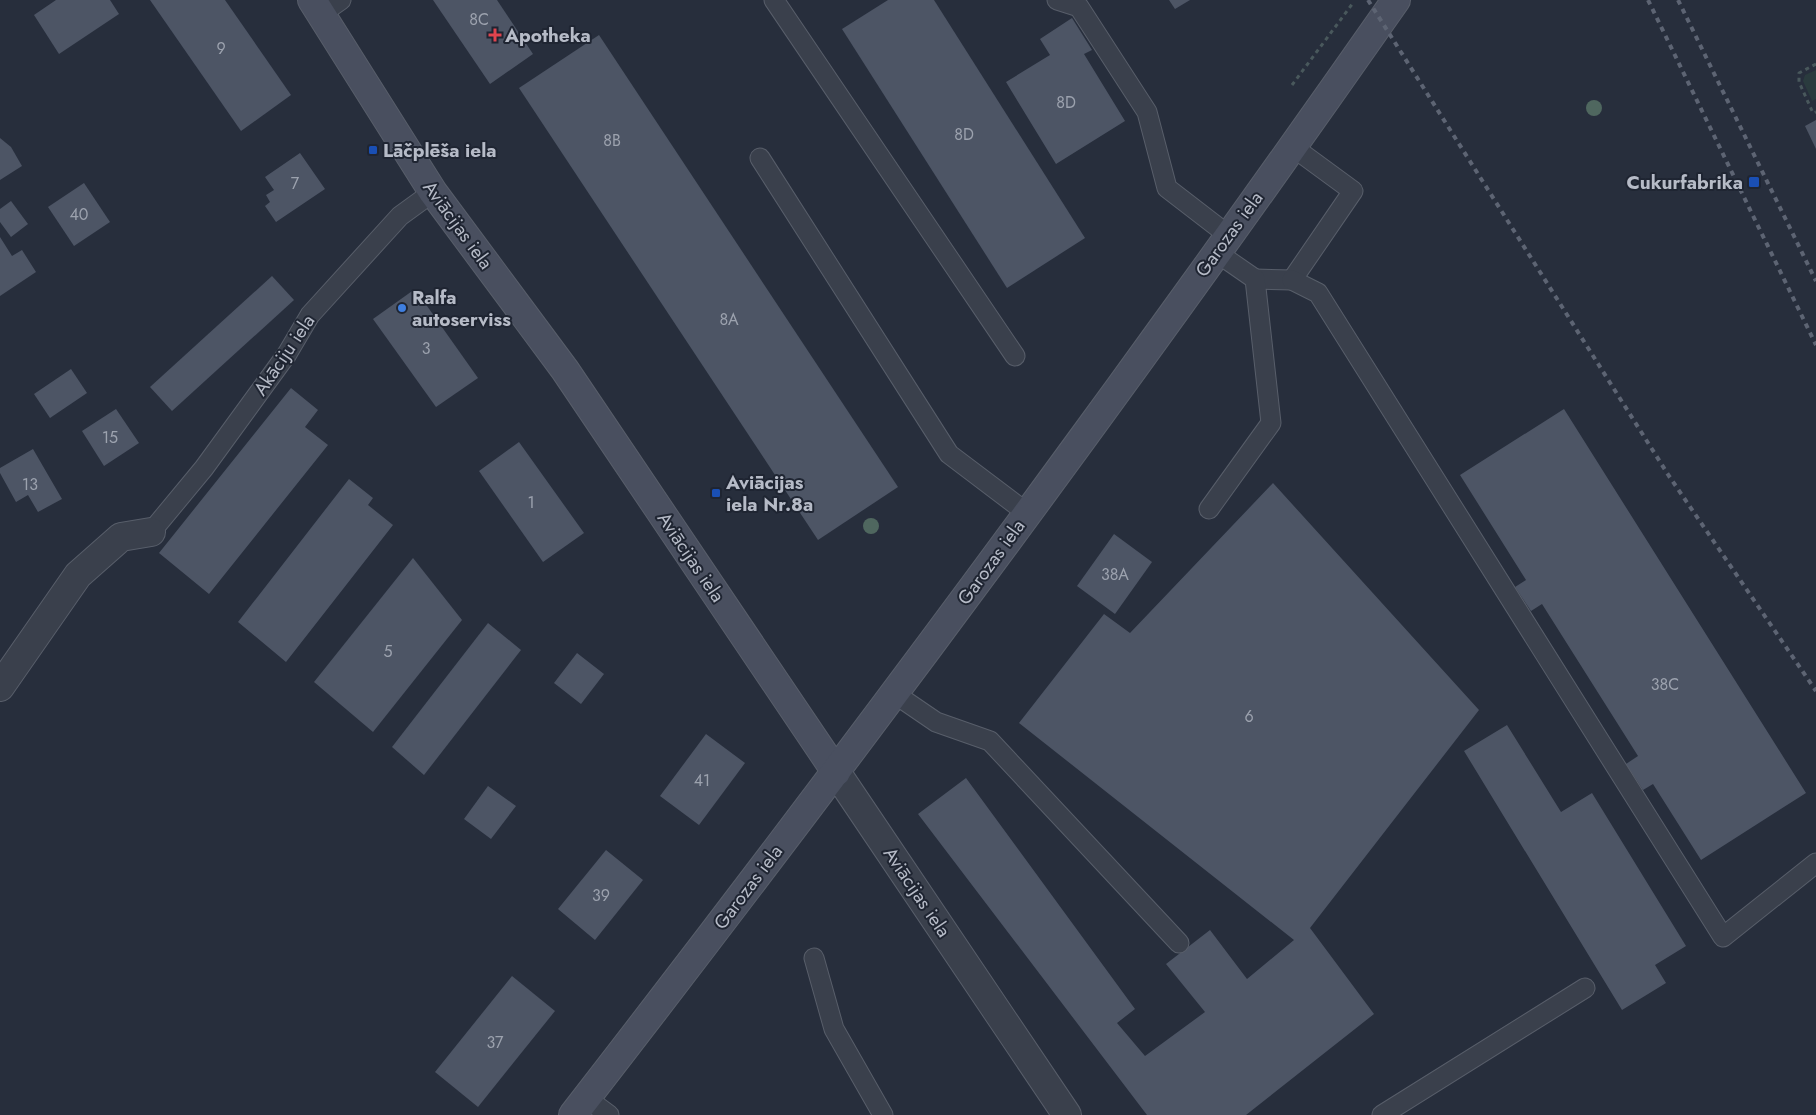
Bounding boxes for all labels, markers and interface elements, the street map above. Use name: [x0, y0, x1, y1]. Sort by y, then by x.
house number: 8C: [469, 8, 489, 31]
place label: Apotheka: [504, 22, 591, 49]
marker: Apotheka: [489, 29, 501, 41]
house number: 9: [216, 37, 226, 60]
house number: 8D: [1056, 91, 1076, 114]
house number: 8D: [954, 123, 974, 146]
house number: 8B: [603, 129, 621, 152]
place label: Lāčplēša iela: [383, 137, 497, 164]
marker: Lāčplēša iela: [367, 144, 379, 156]
place label: Cukurfabrika: [1626, 169, 1743, 196]
house number: 7: [291, 172, 300, 195]
street label: Aviācijas iela: [417, 175, 499, 275]
marker: Cukurfabrika: [1747, 175, 1761, 189]
street label: Garozas iela: [1189, 186, 1269, 282]
house number: 40: [70, 203, 88, 226]
place label: Ralfa autoserviss: [412, 284, 511, 333]
marker: Ralfa autoserviss: [396, 302, 408, 314]
house number: 8A: [719, 308, 739, 331]
street label: Akāciju iela: [247, 309, 321, 401]
house number: 3: [422, 337, 431, 360]
house number: 15: [102, 426, 118, 449]
place label: Aviācijas iela Nr.8a: [725, 469, 813, 518]
house number: 13: [22, 473, 38, 496]
marker: Aviācijas iela Nr.8a: [710, 487, 722, 499]
house number: 1: [527, 491, 535, 514]
street label: Aviācijas iela: [651, 507, 731, 607]
street label: Garozas iela: [951, 514, 1031, 610]
house number: 38A: [1101, 563, 1129, 586]
house number: 5: [383, 640, 393, 663]
house number: 38C: [1651, 673, 1679, 696]
house number: 6: [1244, 705, 1254, 728]
house number: 41: [694, 769, 710, 792]
street label: Garozas iela: [707, 839, 789, 935]
street label: Aviācijas iela: [877, 842, 957, 942]
house number: 39: [592, 884, 610, 907]
house number: 37: [487, 1031, 504, 1054]

